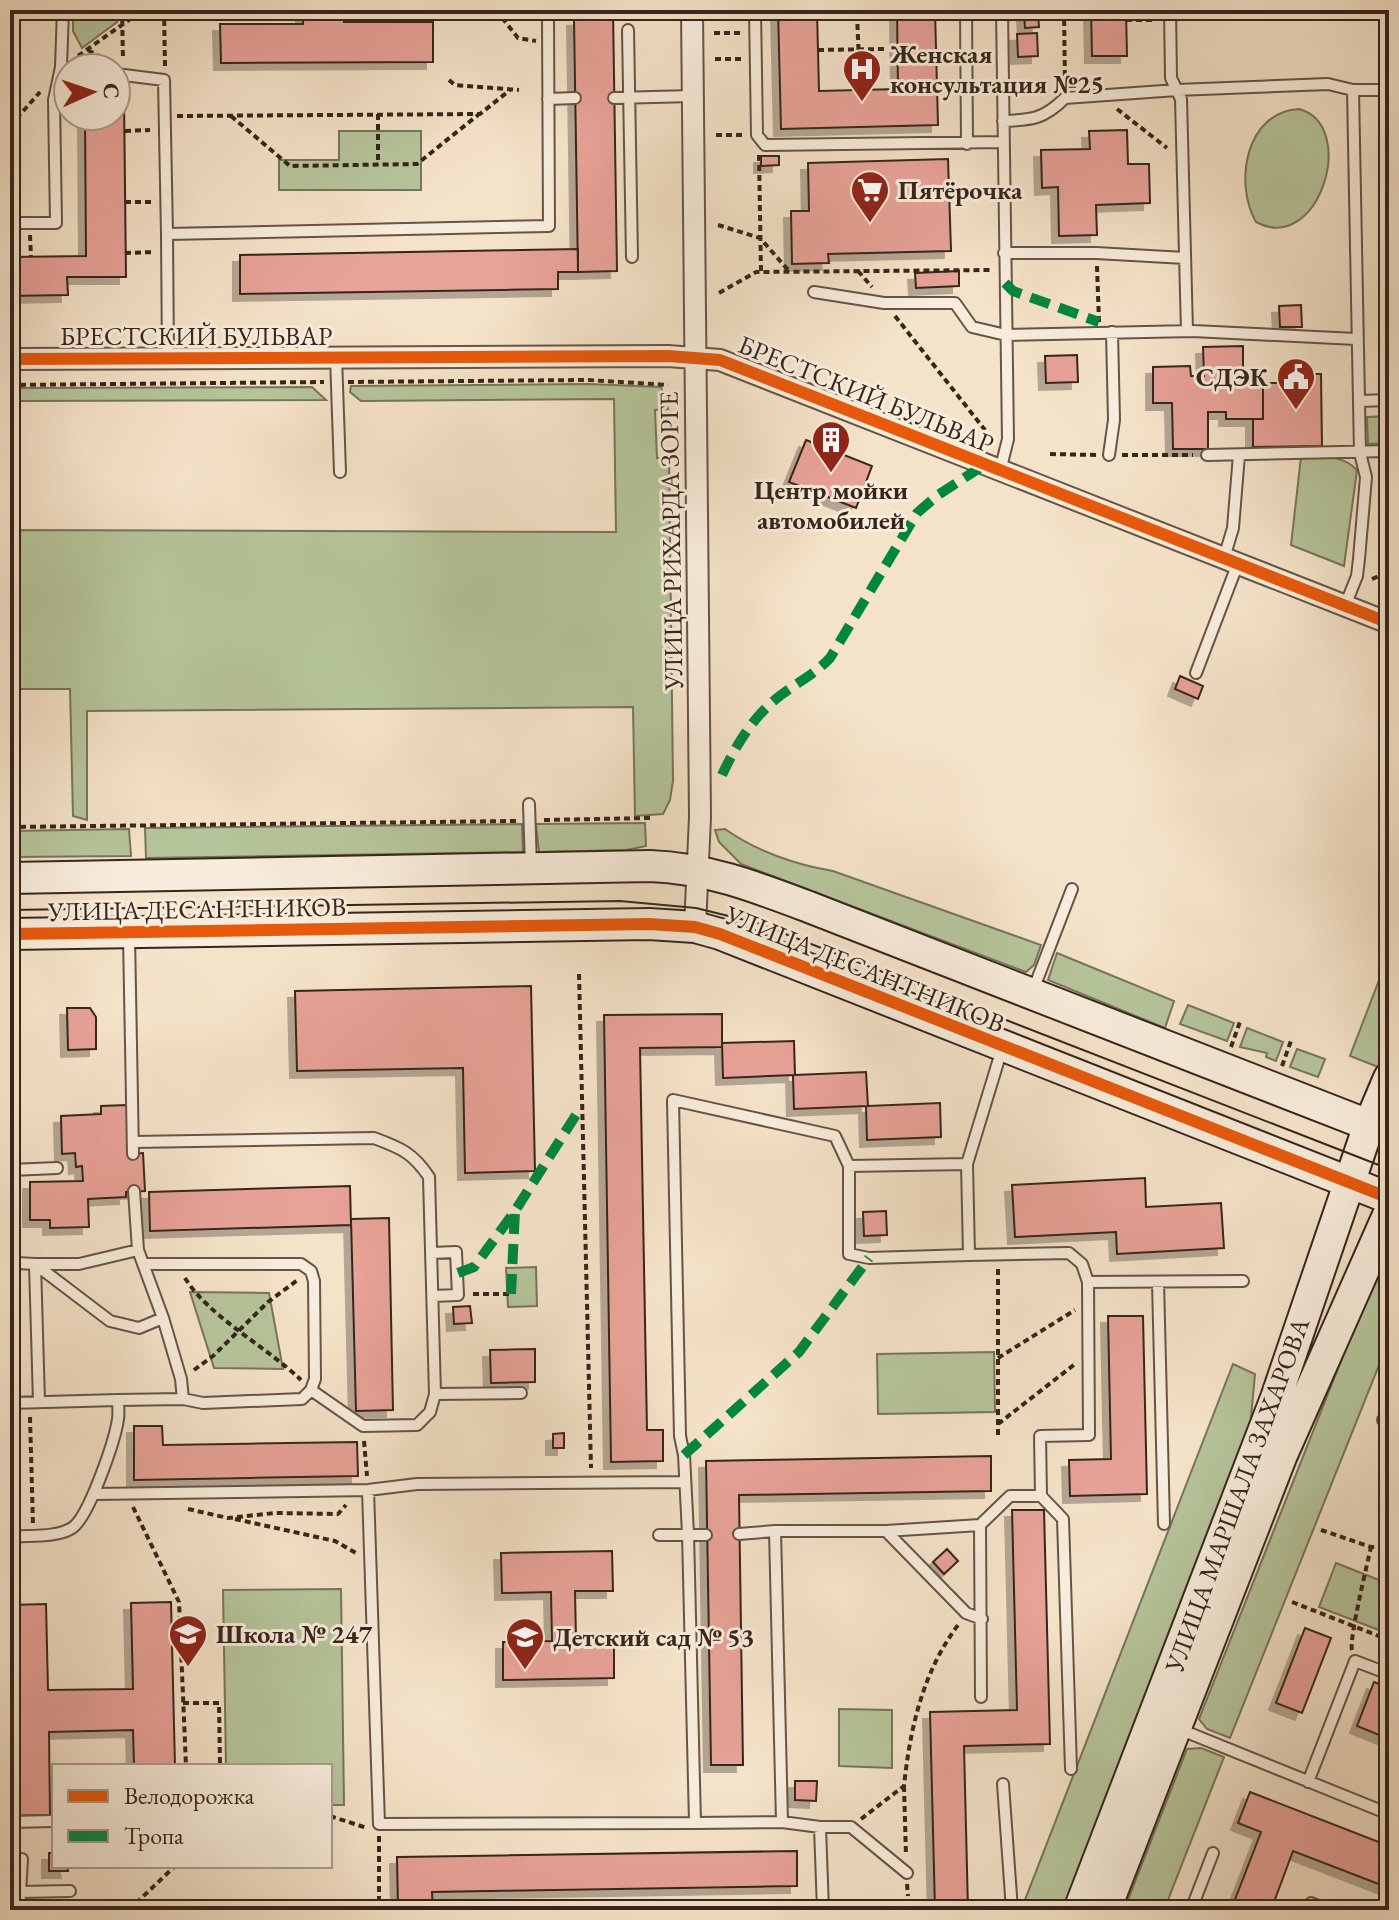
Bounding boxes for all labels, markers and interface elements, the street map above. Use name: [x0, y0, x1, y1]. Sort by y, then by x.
place label: Женская консультация №25: [889, 37, 1104, 101]
hospital icon: Женская консультация №25: [841, 48, 883, 103]
north arrow: [52, 52, 132, 132]
text: С: [97, 82, 126, 100]
supermarket icon: Пятёрочка: [849, 169, 891, 224]
place label: Пятёрочка: [898, 173, 1023, 207]
street label: БРЕСТСКИЙ БУЛЬВАР: [60, 319, 332, 353]
street label: БРЕСТСКИЙ БУЛЬВАР: [733, 327, 999, 461]
public building icon: СДЭК: [1275, 356, 1317, 411]
place label: СДЭК: [1196, 360, 1269, 394]
street label: УЛИЦА РИХАРДА ЗОРГЕ: [651, 391, 691, 692]
building icon: Центр мойки автомобилей: [810, 419, 852, 474]
place label: Центр мойки автомобилей: [754, 473, 908, 537]
street label: УЛИЦА ДЕСАНТНИКОВ: [46, 889, 347, 929]
street label: УЛИЦА ДЕСАНТНИКОВ: [719, 897, 1010, 1041]
street label: УЛИЦА МАРШАЛА ЗАХАРОВА: [1157, 1312, 1317, 1678]
school or university icon: Школа № 247: [167, 1613, 209, 1668]
school or university icon: Детский сад № 53: [504, 1616, 546, 1671]
place label: Школа № 247: [216, 1617, 373, 1651]
place label: Детский сад № 53: [553, 1620, 755, 1654]
legend: [52, 1764, 332, 1868]
text: Велодорожка: [124, 1780, 255, 1811]
text: Тропа: [124, 1820, 184, 1851]

